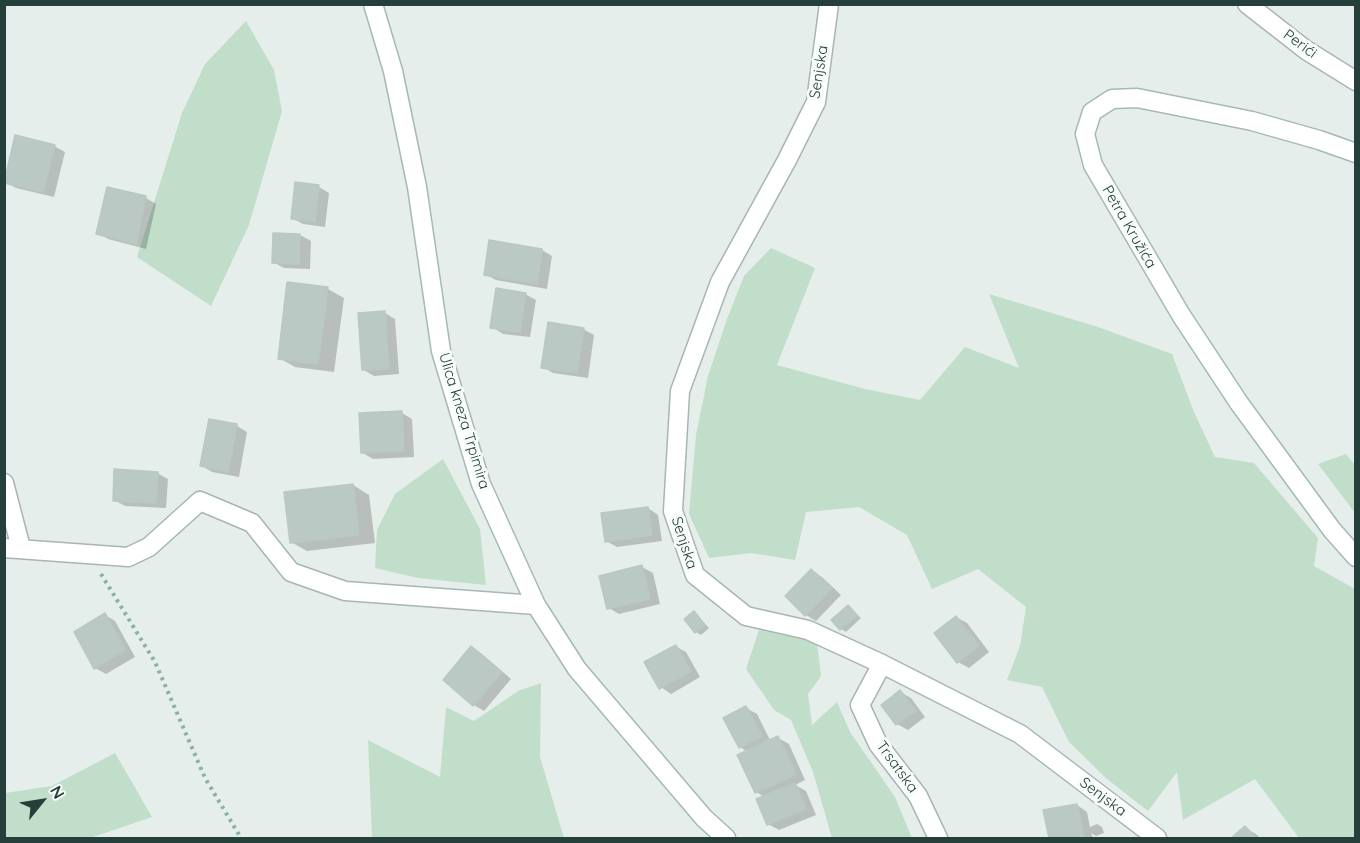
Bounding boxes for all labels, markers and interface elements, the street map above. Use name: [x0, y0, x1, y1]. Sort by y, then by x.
street label: Perići: [1280, 26, 1320, 62]
street label: Senjska: [806, 44, 832, 100]
street label: Petra Kružića: [1098, 182, 1160, 272]
street label: Ulica kneza Trpimira: [435, 351, 493, 491]
street label: Senjska: [667, 515, 701, 571]
street label: Trsatska: [872, 738, 922, 796]
north arrow: [12, 771, 72, 831]
street label: Senjska: [1076, 774, 1130, 820]
text: N: [46, 782, 69, 802]

